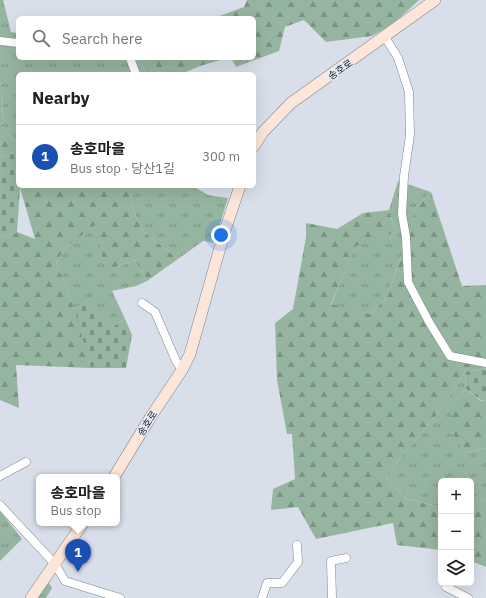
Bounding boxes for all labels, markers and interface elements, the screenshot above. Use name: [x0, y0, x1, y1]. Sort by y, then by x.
search box: [16, 16, 256, 60]
icon: search: [30, 27, 52, 49]
text: Search here: [62, 29, 142, 48]
street label: 송호로: [325, 56, 355, 83]
text: Nearby: [32, 87, 90, 109]
text: 송호마을: [70, 139, 125, 158]
text: 1: [41, 148, 49, 165]
text: 300 m: [202, 148, 240, 165]
text: Bus stop · 당산1길: [70, 160, 175, 177]
your location: [211, 225, 231, 245]
street label: 송호로: [134, 408, 160, 438]
popup: [36, 474, 120, 526]
map controls: [438, 478, 474, 586]
button: +: [438, 478, 474, 514]
text: 송호마을: [50, 483, 106, 502]
text: Bus stop: [50, 502, 101, 519]
button: −: [438, 514, 474, 550]
pin: 1: [65, 539, 91, 572]
button: layers: [438, 550, 474, 586]

